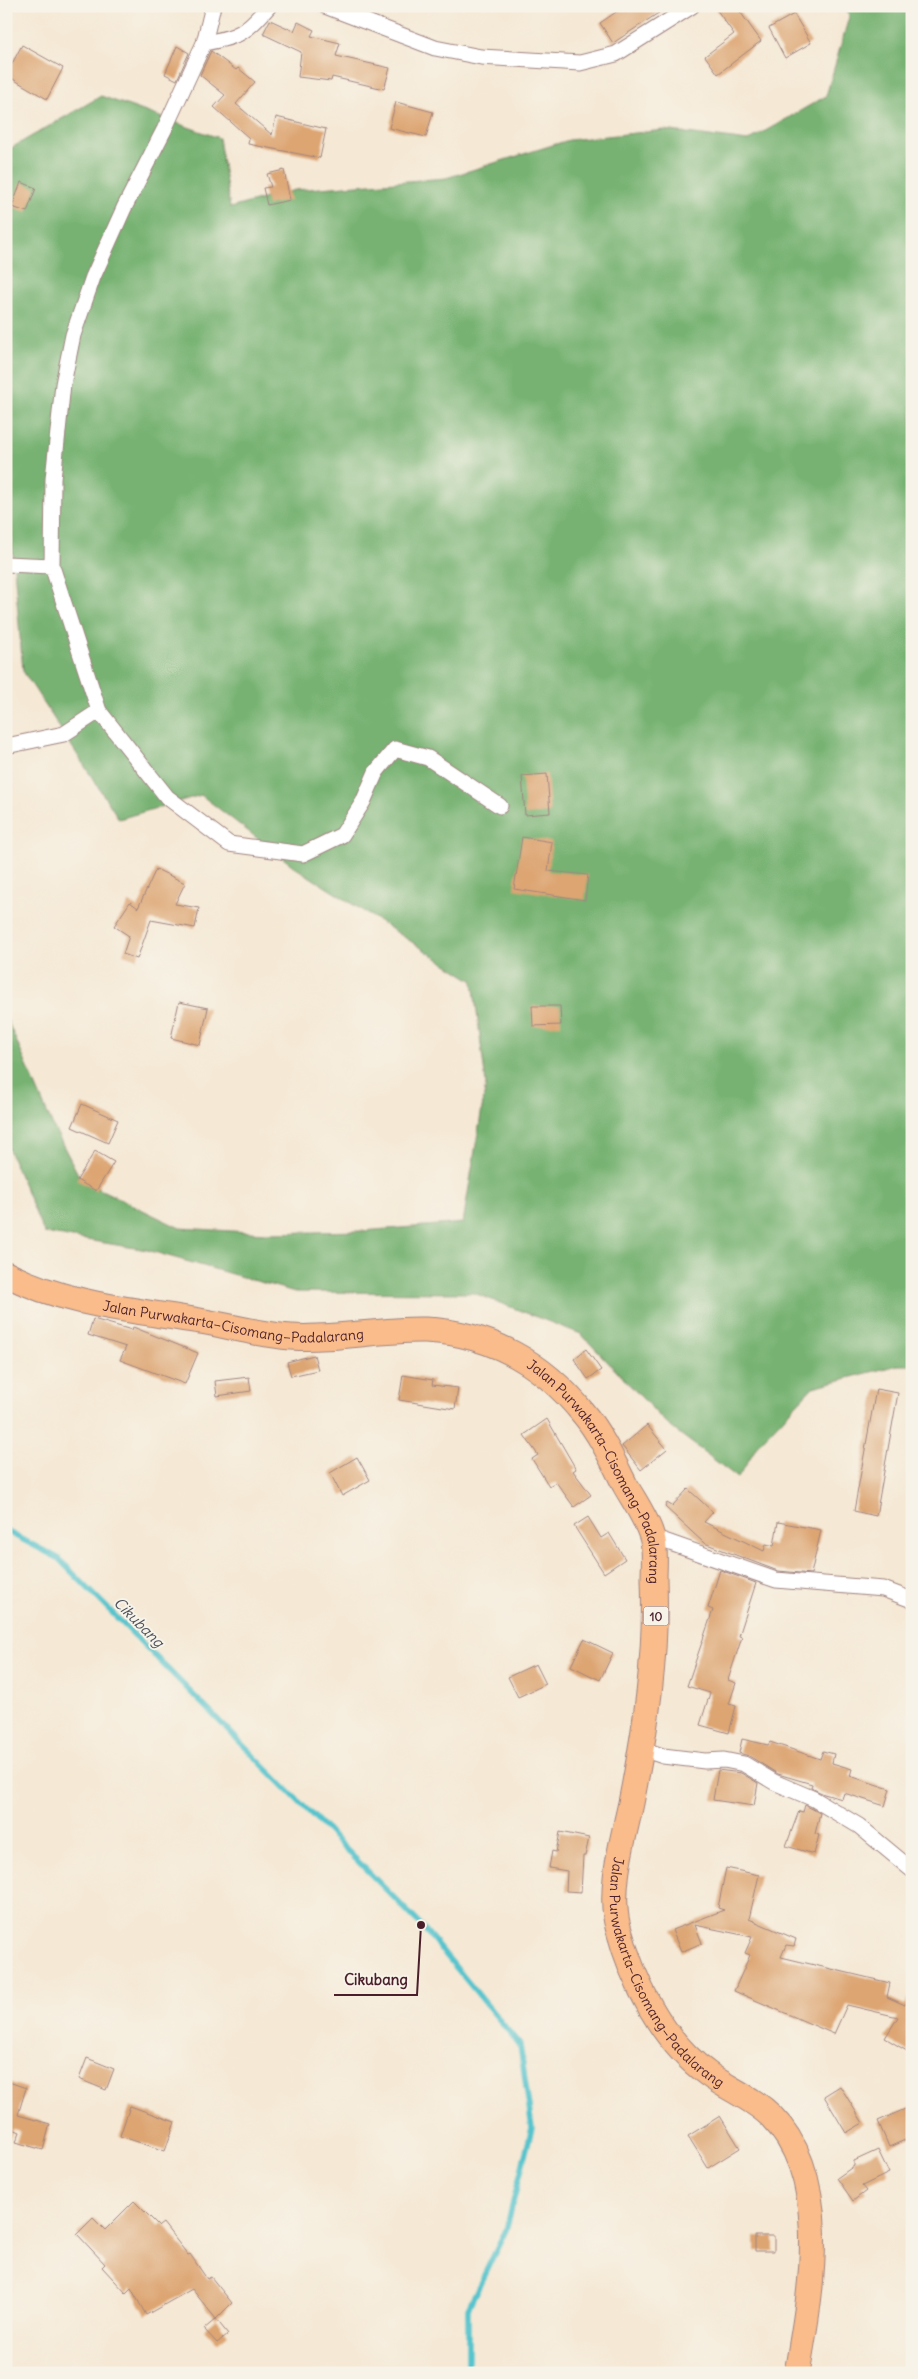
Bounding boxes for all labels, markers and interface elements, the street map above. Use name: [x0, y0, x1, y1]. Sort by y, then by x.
street label: Jalan Purwakarta–Cisomang–Padalarang: [101, 1296, 365, 1347]
street label: Jalan Purwakarta–Cisomang–Padalarang: [523, 1355, 664, 1584]
water label: Cikubang: [110, 1593, 169, 1652]
road number: 10: [644, 1606, 668, 1625]
street label: Jalan Purwakarta–Cisomang–Padalarang: [606, 1856, 728, 2091]
callout: Cikubang: [334, 1965, 417, 1995]
text: Cikubang: [344, 1970, 408, 1990]

